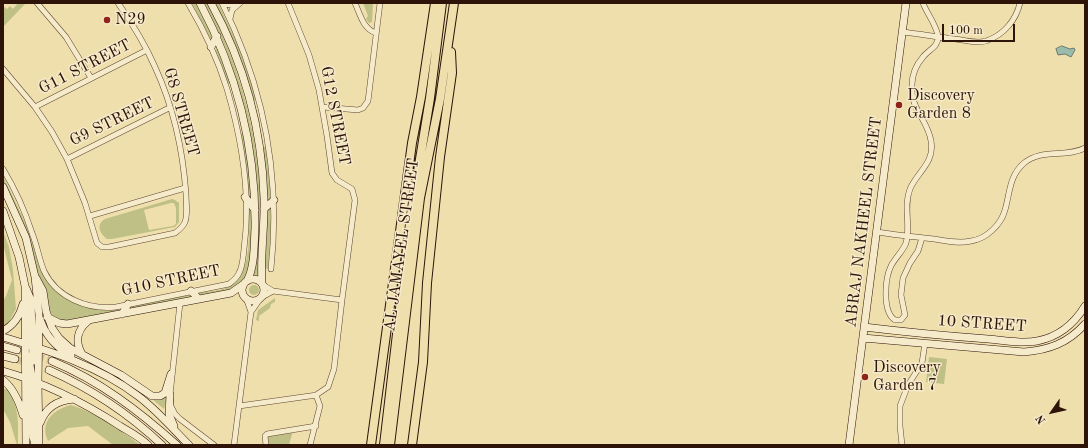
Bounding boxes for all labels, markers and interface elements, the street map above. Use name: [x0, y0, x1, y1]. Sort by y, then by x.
place label: N29: [115, 10, 146, 30]
marker: N29: [102, 15, 112, 25]
scale bar: [944, 16, 1017, 42]
text: 100 m: [949, 25, 983, 37]
street label: G11 STREET: [36, 36, 134, 98]
street label: G8 STREET: [159, 65, 203, 159]
street label: G12 STREET: [316, 65, 354, 167]
place label: Discovery Garden 8: [907, 86, 975, 124]
street label: G9 STREET: [67, 93, 157, 151]
marker: Discovery Garden 8: [894, 100, 904, 110]
street label: ABRAJ NAKHEEL STREET: [842, 115, 886, 329]
street label: AL JAMAYEL STREET: [380, 157, 424, 333]
street label: G10 STREET: [120, 261, 222, 301]
street label: 10 STREET: [937, 311, 1027, 337]
place label: Discovery Garden 7: [873, 358, 941, 396]
marker: Discovery Garden 7: [860, 372, 870, 382]
north arrow: [1032, 392, 1072, 432]
text: N: [1035, 412, 1049, 426]

